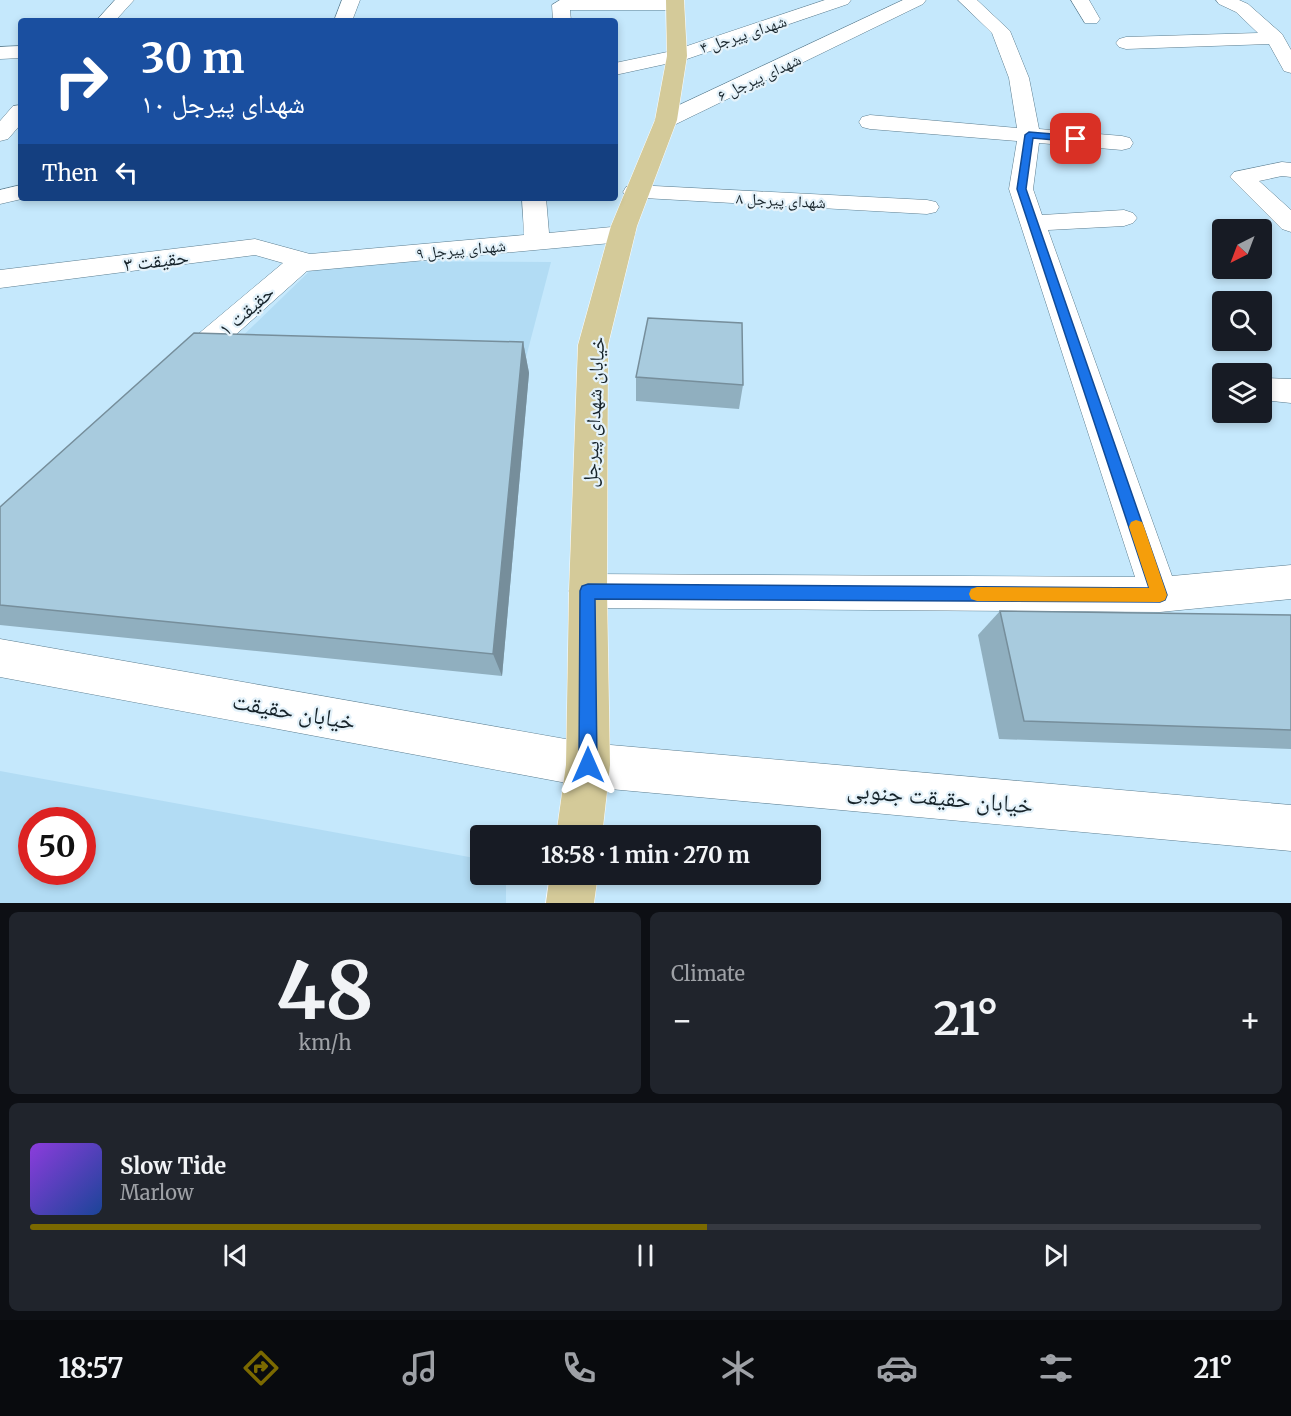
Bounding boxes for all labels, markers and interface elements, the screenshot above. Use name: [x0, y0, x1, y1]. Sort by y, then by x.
street label: شهدای پیرجل ۴: [697, 11, 789, 58]
text: 30 m: [141, 32, 245, 84]
icon: right: [42, 42, 120, 120]
street label: شهدای پیرجل ۶: [714, 49, 804, 106]
text: شهدای پیرجل ۱۰: [141, 86, 305, 120]
pin: [1050, 113, 1101, 164]
icon: arrive: [1059, 122, 1092, 155]
icon: left: [110, 156, 143, 189]
text: Then: [42, 159, 98, 187]
street label: شهدای پیرجل ۸: [735, 188, 826, 213]
north arrow: [1212, 219, 1272, 279]
map controls: [1212, 219, 1272, 423]
street label: شهدای پیرجل ۹: [415, 235, 507, 264]
street label: حقیقت ۳: [122, 244, 190, 276]
street label: حقیقت ۱: [213, 279, 279, 341]
button: search: [1212, 291, 1272, 351]
street label: خیابان شهدای پیرجل: [577, 336, 610, 488]
button: layers: [1212, 363, 1272, 423]
street label: خیابان حقیقت: [230, 685, 358, 737]
position arrow: [556, 733, 620, 797]
street label: خیابان حقیقت جنوبی: [846, 773, 1034, 821]
speed limit sign: 50: [18, 807, 96, 885]
text: 18:58 · 1 min · 270 m: [541, 841, 750, 869]
text: 48: [276, 942, 374, 1040]
text: Climate: [671, 961, 745, 986]
text: 21°: [933, 991, 999, 1047]
text: −: [671, 1000, 693, 1041]
text: +: [1239, 1000, 1261, 1041]
text: km/h: [299, 1030, 351, 1055]
text: Slow Tide: [120, 1152, 226, 1180]
text: Marlow: [120, 1180, 194, 1205]
icon: previous: [219, 1239, 252, 1272]
icon: pause: [629, 1239, 662, 1272]
icon: next: [1039, 1239, 1072, 1272]
icon: directions: [240, 1347, 282, 1389]
icon: music: [399, 1347, 441, 1389]
icon: phone: [558, 1347, 600, 1389]
icon: climate: [717, 1347, 759, 1389]
icon: car: [876, 1347, 918, 1389]
icon: filters: [1035, 1347, 1077, 1389]
text: 18:57: [58, 1351, 123, 1385]
text: 21°: [1194, 1351, 1233, 1385]

